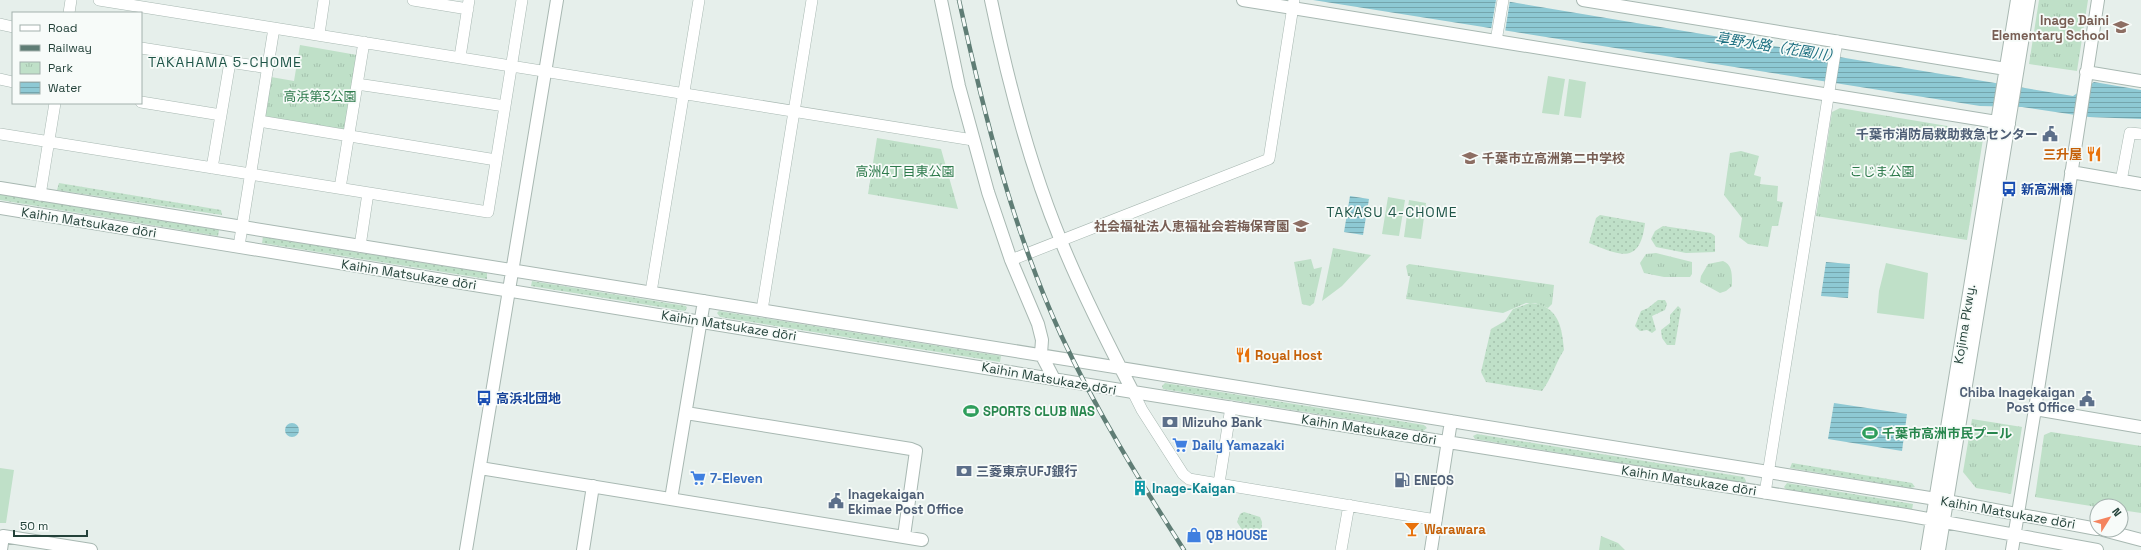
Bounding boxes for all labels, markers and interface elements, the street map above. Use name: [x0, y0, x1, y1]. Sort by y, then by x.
legend: [12, 12, 142, 104]
place label: Inage Daini Elementary School: [1992, 12, 2109, 44]
school or university icon: Inage Daini Elementary School: [2112, 18, 2130, 36]
text: Road: [48, 20, 77, 36]
water label: 草野水路（花園川）: [1714, 28, 1842, 66]
text: Railway: [48, 40, 92, 56]
district label: TAKAHAMA 5-CHOME: [148, 53, 302, 71]
text: Park: [48, 60, 73, 76]
text: Water: [48, 80, 82, 96]
park label: 高浜第3公園: [284, 88, 356, 105]
public building icon: 千葉市消防局救助救急センター: [2041, 125, 2059, 143]
place label: 千葉市消防局救助救急センター: [1856, 126, 2038, 143]
restaurant icon: 三升屋: [2085, 145, 2103, 163]
place label: 三升屋: [2043, 146, 2082, 163]
school or university icon: 千葉市立高洲第二中学校: [1461, 149, 1479, 167]
place label: 千葉市立高洲第二中学校: [1482, 150, 1625, 167]
park label: 高洲4丁目東公園: [855, 163, 955, 180]
park label: こじま公園: [1849, 163, 1915, 180]
bus stop icon: 新高洲橋: [2000, 180, 2018, 198]
place label: 新高洲橋: [2021, 181, 2073, 198]
street label: Kaihin Matsukaze dōri: [20, 203, 158, 242]
district label: TAKASU 4-CHOME: [1326, 203, 1458, 221]
school or university icon: 社会福祉法人恵福祉会若梅保育園: [1292, 217, 1310, 235]
place label: 社会福祉法人恵福祉会若梅保育園: [1094, 218, 1289, 235]
street label: Kaihin Matsukaze dōri: [340, 255, 478, 294]
street label: Kojima Pkwy.: [1950, 283, 1979, 365]
street label: Kaihin Matsukaze dōri: [660, 306, 798, 345]
restaurant icon: Royal Host: [1234, 346, 1252, 364]
place label: Royal Host: [1255, 347, 1323, 364]
street label: Kaihin Matsukaze dōri: [980, 358, 1118, 399]
place label: Chiba Inagekaigan Post Office: [1959, 384, 2075, 416]
bus stop icon: 高浜北団地: [475, 389, 493, 407]
place label: 高浜北団地: [496, 390, 561, 407]
public building icon: Chiba Inagekaigan Post Office: [2078, 390, 2096, 408]
sports icon: SPORTS CLUB NAS: [962, 402, 980, 420]
place label: SPORTS CLUB NAS: [983, 403, 1095, 420]
street label: Kaihin Matsukaze dōri: [1300, 410, 1438, 449]
bank icon: Mizuho Bank: [1161, 413, 1179, 431]
place label: Mizuho Bank: [1182, 414, 1263, 431]
sports icon: 千葉市高洲市民プール: [1861, 424, 1879, 442]
place label: 千葉市高洲市民プール: [1882, 425, 2012, 442]
supermarket icon: Daily Yamazaki: [1171, 436, 1189, 454]
place label: Daily Yamazaki: [1192, 437, 1284, 454]
street label: Kaihin Matsukaze dōri: [1620, 461, 1758, 500]
bank icon: 三菱東京UFJ銀行: [955, 462, 973, 480]
place label: 三菱東京UFJ銀行: [976, 463, 1078, 480]
supermarket icon: 7-Eleven: [689, 469, 707, 487]
place label: 7-Eleven: [710, 470, 763, 487]
fuel station icon: ENEOS: [1393, 471, 1411, 489]
place label: ENEOS: [1414, 472, 1454, 489]
building icon: Inage-Kaigan: [1131, 479, 1149, 497]
place label: Inage-Kaigan: [1152, 480, 1235, 497]
place label: Inagekaigan Ekimae Post Office: [848, 486, 964, 518]
public building icon: Inagekaigan Ekimae Post Office: [827, 492, 845, 510]
street label: Kaihin Matsukaze dōri: [1939, 492, 2077, 533]
north arrow: [2089, 498, 2129, 538]
text: N: [2109, 505, 2125, 519]
scale bar: [14, 512, 87, 538]
text: 50 m: [20, 518, 48, 534]
bar icon: Warawara: [1403, 520, 1421, 538]
place label: Warawara: [1424, 521, 1486, 538]
shop icon: QB HOUSE: [1185, 526, 1203, 544]
place label: QB HOUSE: [1206, 527, 1268, 544]

